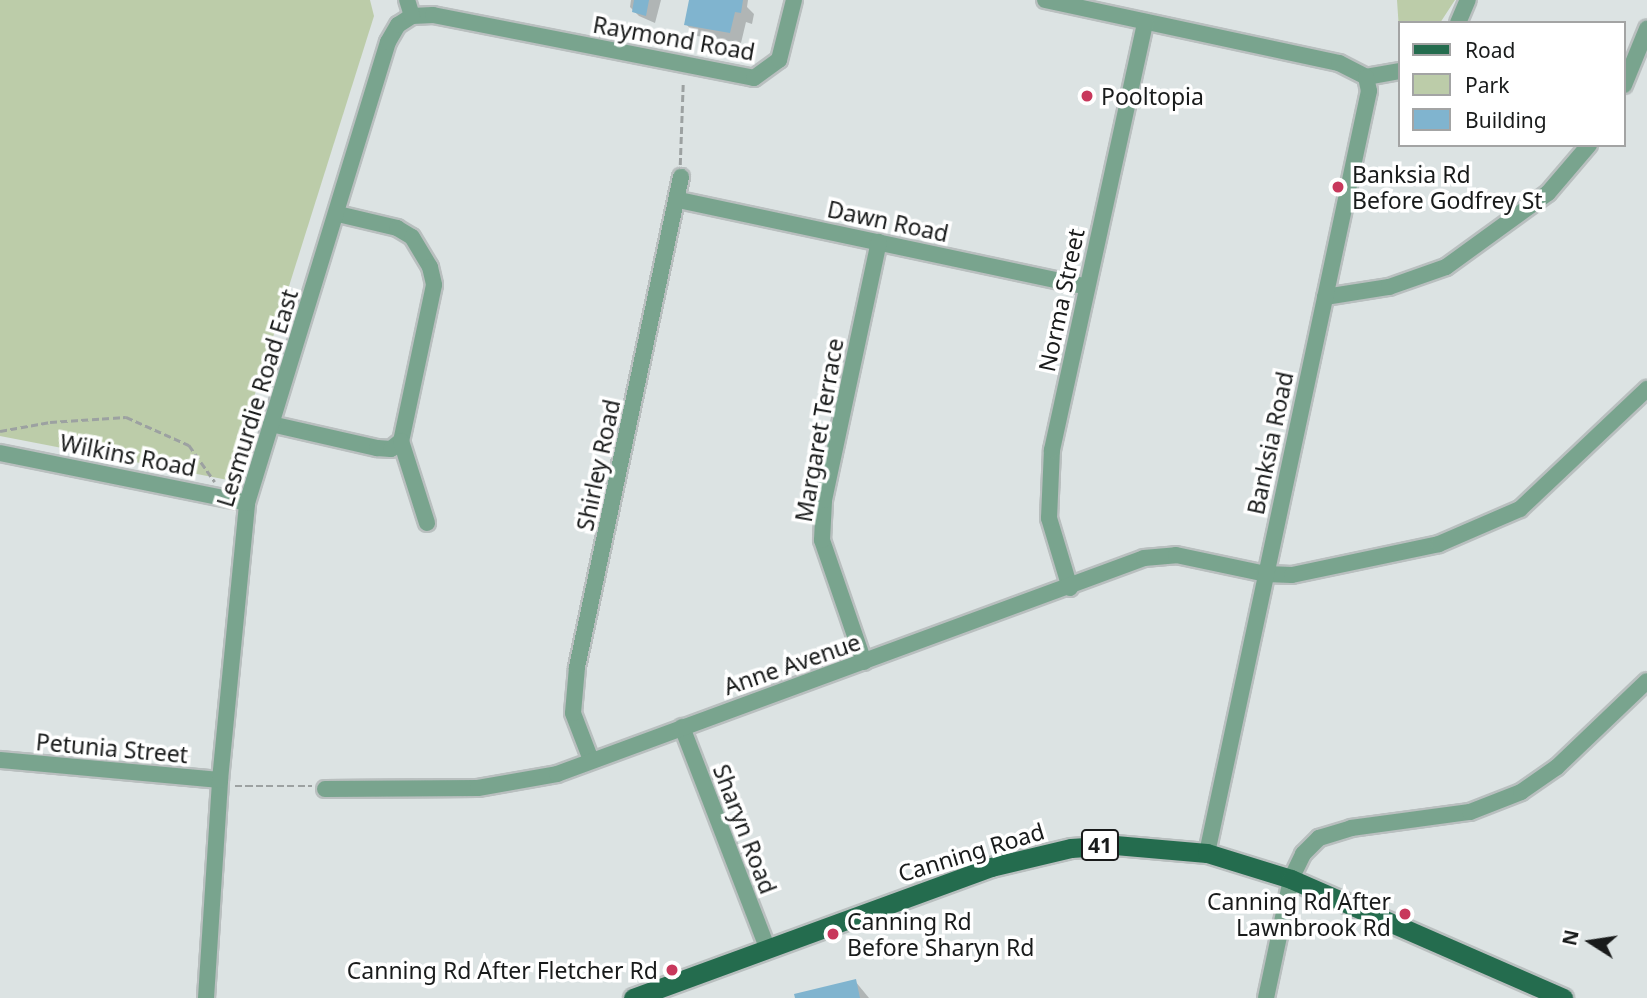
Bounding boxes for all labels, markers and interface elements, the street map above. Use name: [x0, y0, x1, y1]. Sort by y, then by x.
street label: Raymond Road: [591, 10, 757, 66]
legend: [1398, 21, 1626, 147]
text: Road: [1465, 36, 1515, 64]
text: Park: [1465, 71, 1509, 99]
place label: Pooltopia: [1101, 82, 1204, 110]
marker: Pooltopia: [1079, 88, 1095, 104]
text: Building: [1465, 106, 1547, 134]
place label: Banksia Rd Before Godfrey St: [1352, 160, 1543, 214]
marker: Banksia Rd Before Godfrey St: [1330, 179, 1346, 195]
street label: Dawn Road: [825, 195, 951, 247]
street label: Norma Street: [1032, 226, 1090, 374]
street label: Lesmurdie Road East: [211, 286, 303, 510]
street label: Margaret Terrace: [789, 336, 849, 524]
street label: Banksia Road: [1241, 369, 1299, 517]
street label: Shirley Road: [571, 397, 625, 533]
street label: Wilkins Road: [58, 428, 198, 482]
street label: Anne Avenue: [720, 628, 864, 700]
street label: Petunia Street: [35, 728, 189, 768]
street label: Sharyn Road: [708, 760, 782, 898]
street label: Canning Road: [895, 817, 1047, 887]
road number: 41: [1081, 828, 1119, 862]
place label: Canning Rd After Lawnbrook Rd: [1207, 887, 1391, 941]
marker: Canning Rd After Lawnbrook Rd: [1397, 906, 1413, 922]
place label: Canning Rd Before Sharyn Rd: [847, 907, 1034, 961]
north arrow: [1556, 907, 1626, 977]
marker: Canning Rd Before Sharyn Rd: [825, 926, 841, 942]
text: N: [1556, 927, 1585, 948]
place label: Canning Rd After Fletcher Rd: [347, 956, 658, 984]
marker: Canning Rd After Fletcher Rd: [664, 962, 680, 978]

